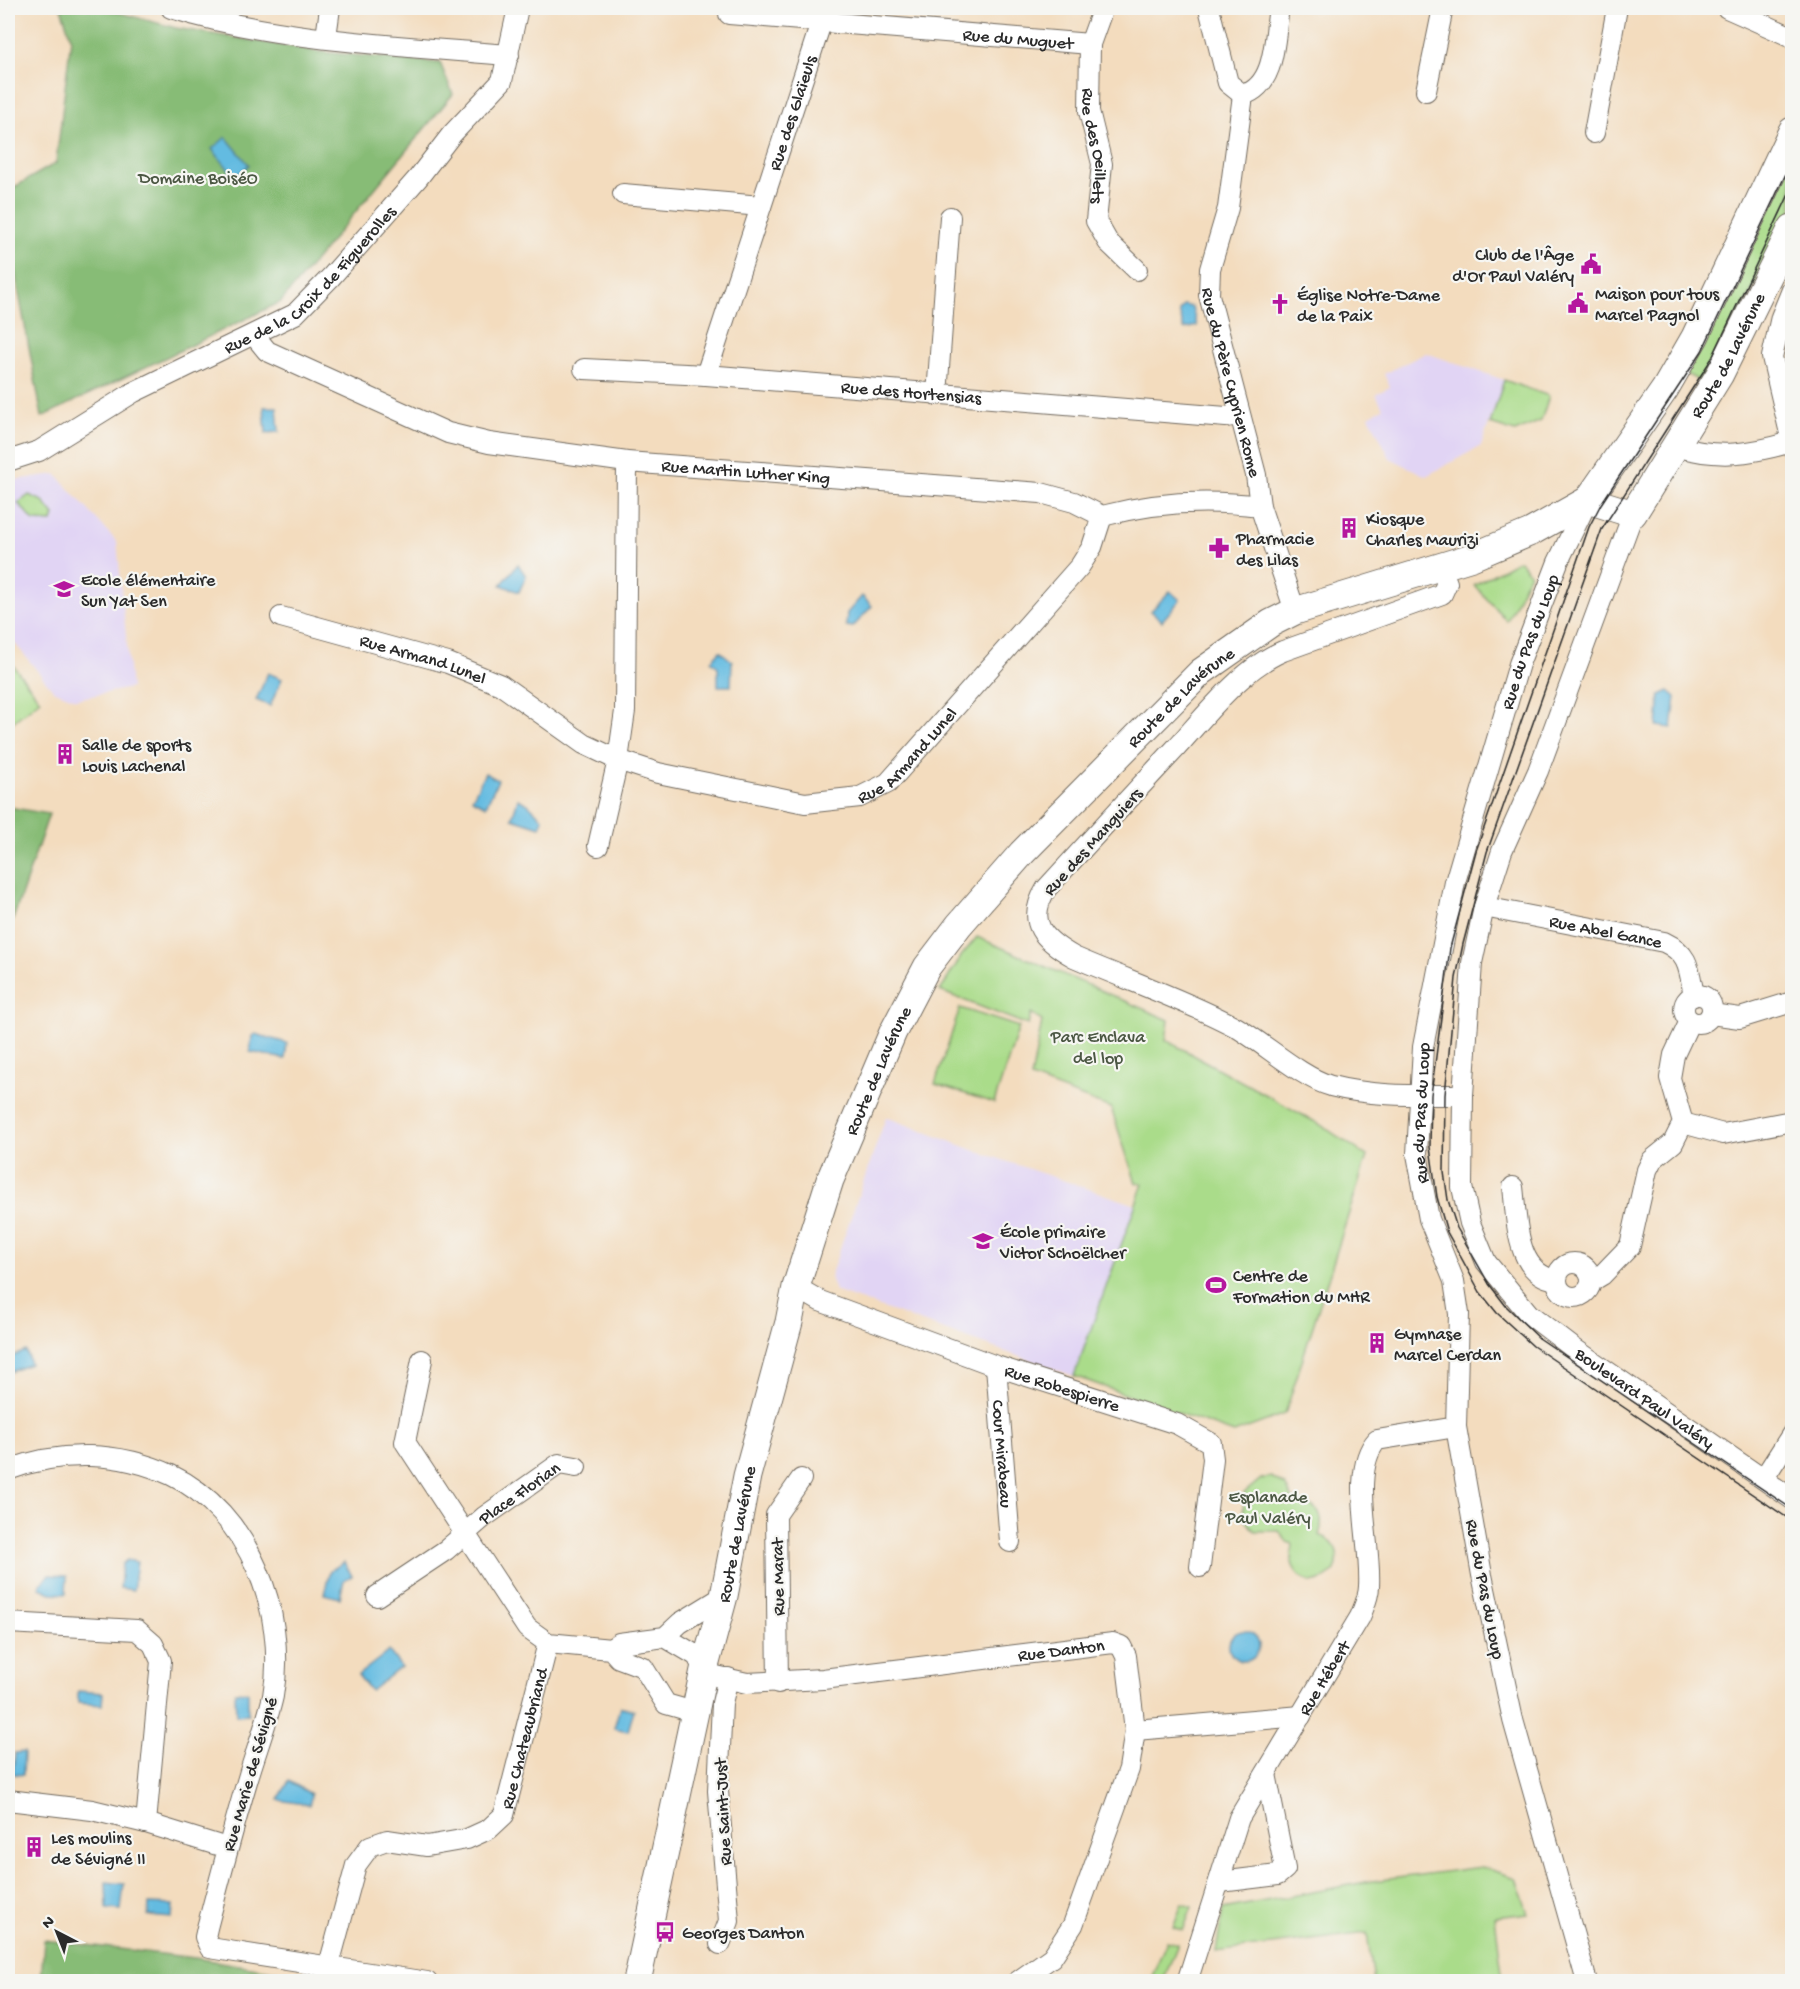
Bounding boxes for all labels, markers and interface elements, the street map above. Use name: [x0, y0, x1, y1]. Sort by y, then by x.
street label: Rue du Muguet: [962, 25, 1076, 56]
street label: Rue des Glaïeuls: [766, 52, 823, 174]
street label: Rue des Oeillets: [1076, 88, 1110, 206]
park label: Domaine BoiséO: [137, 169, 258, 190]
street label: Rue de la Croix de Figuerolles: [221, 202, 402, 360]
place label: Club de l'Âge d'Or Paul Valéry: [1452, 245, 1575, 288]
public building icon: Club de l'Âge d'Or Paul Valéry: [1579, 252, 1603, 276]
place label: Maison pour tous Marcel Pagnol: [1595, 285, 1721, 327]
place label: Église Notre-Dame de la Paix: [1297, 286, 1441, 328]
street label: Rue du Père Cyprien Rome: [1196, 288, 1264, 481]
street label: Route de Lavérune: [1687, 290, 1772, 423]
public building icon: Maison pour tous Marcel Pagnol: [1566, 291, 1590, 315]
church icon: Église Notre-Dame de la Paix: [1268, 292, 1292, 316]
street label: Rue des Hortensias: [840, 378, 983, 410]
street label: Rue Martin Luther King: [661, 457, 831, 490]
place label: Kiosque Charles Maurizi: [1366, 510, 1479, 552]
building icon: Kiosque Charles Maurizi: [1337, 516, 1361, 540]
place label: Pharmacie des Lilas: [1235, 530, 1315, 572]
pharmacy icon: Pharmacie des Lilas: [1207, 536, 1231, 560]
place label: Ecole élémentaire Sun Yat Sen: [81, 571, 216, 613]
street label: Rue du Pas du Loup: [1498, 572, 1565, 712]
school or university icon: Ecole élémentaire Sun Yat Sen: [52, 577, 76, 601]
street label: Rue Armand Lunel: [357, 631, 489, 691]
street label: Route de Lavérune: [1124, 643, 1240, 753]
street label: Rue Armand Lunel: [854, 704, 963, 810]
place label: Salle de sports Louis Lachenal: [82, 736, 192, 778]
building icon: Salle de sports Louis Lachenal: [53, 742, 77, 766]
street label: Rue des Manguiers: [1040, 783, 1149, 901]
street label: Rue Abel Gance: [1547, 912, 1664, 954]
street label: Route de Lavérune: [842, 1003, 918, 1139]
park label: Parc Enclava del lop: [1050, 1028, 1146, 1070]
street label: Rue du Pas du Loup: [1409, 1041, 1437, 1185]
place label: École primaire Victor Schoëlcher: [999, 1223, 1127, 1265]
school or university icon: École primaire Victor Schoëlcher: [971, 1229, 995, 1253]
place label: Centre de Formation du MHR: [1232, 1267, 1370, 1309]
sports icon: Centre de Formation du MHR: [1204, 1273, 1228, 1297]
place label: Gymnase Marcel Cerdan: [1394, 1325, 1501, 1367]
building icon: Gymnase Marcel Cerdan: [1365, 1331, 1389, 1355]
street label: Boulevard Paul Valéry: [1569, 1344, 1718, 1455]
street label: Rue Robespierre: [1001, 1361, 1122, 1418]
street label: Cour Mirabeau: [986, 1399, 1015, 1509]
street label: Place Florian: [475, 1458, 566, 1531]
street label: Route de Lavérune: [715, 1463, 762, 1605]
park label: Esplanade Paul Valéry: [1224, 1488, 1311, 1530]
street label: Rue du Pas du Loup: [1460, 1518, 1507, 1661]
street label: Rue Marat: [768, 1536, 791, 1616]
street label: Rue Danton: [1017, 1636, 1106, 1668]
street label: Rue Hébert: [1295, 1636, 1357, 1720]
street label: Rue Chateaubriand: [498, 1665, 555, 1812]
street label: Rue Marie de Sévigné: [219, 1695, 284, 1854]
street label: Rue Saint-Just: [711, 1756, 738, 1866]
place label: Les moulins de Sévigné II: [51, 1829, 146, 1871]
building icon: Les moulins de Sévigné II: [22, 1835, 46, 1859]
north arrow: [27, 1902, 87, 1962]
text: N: [39, 1913, 60, 1934]
bus stop icon: Georges Danton: [653, 1920, 677, 1944]
place label: Georges Danton: [682, 1924, 805, 1945]

